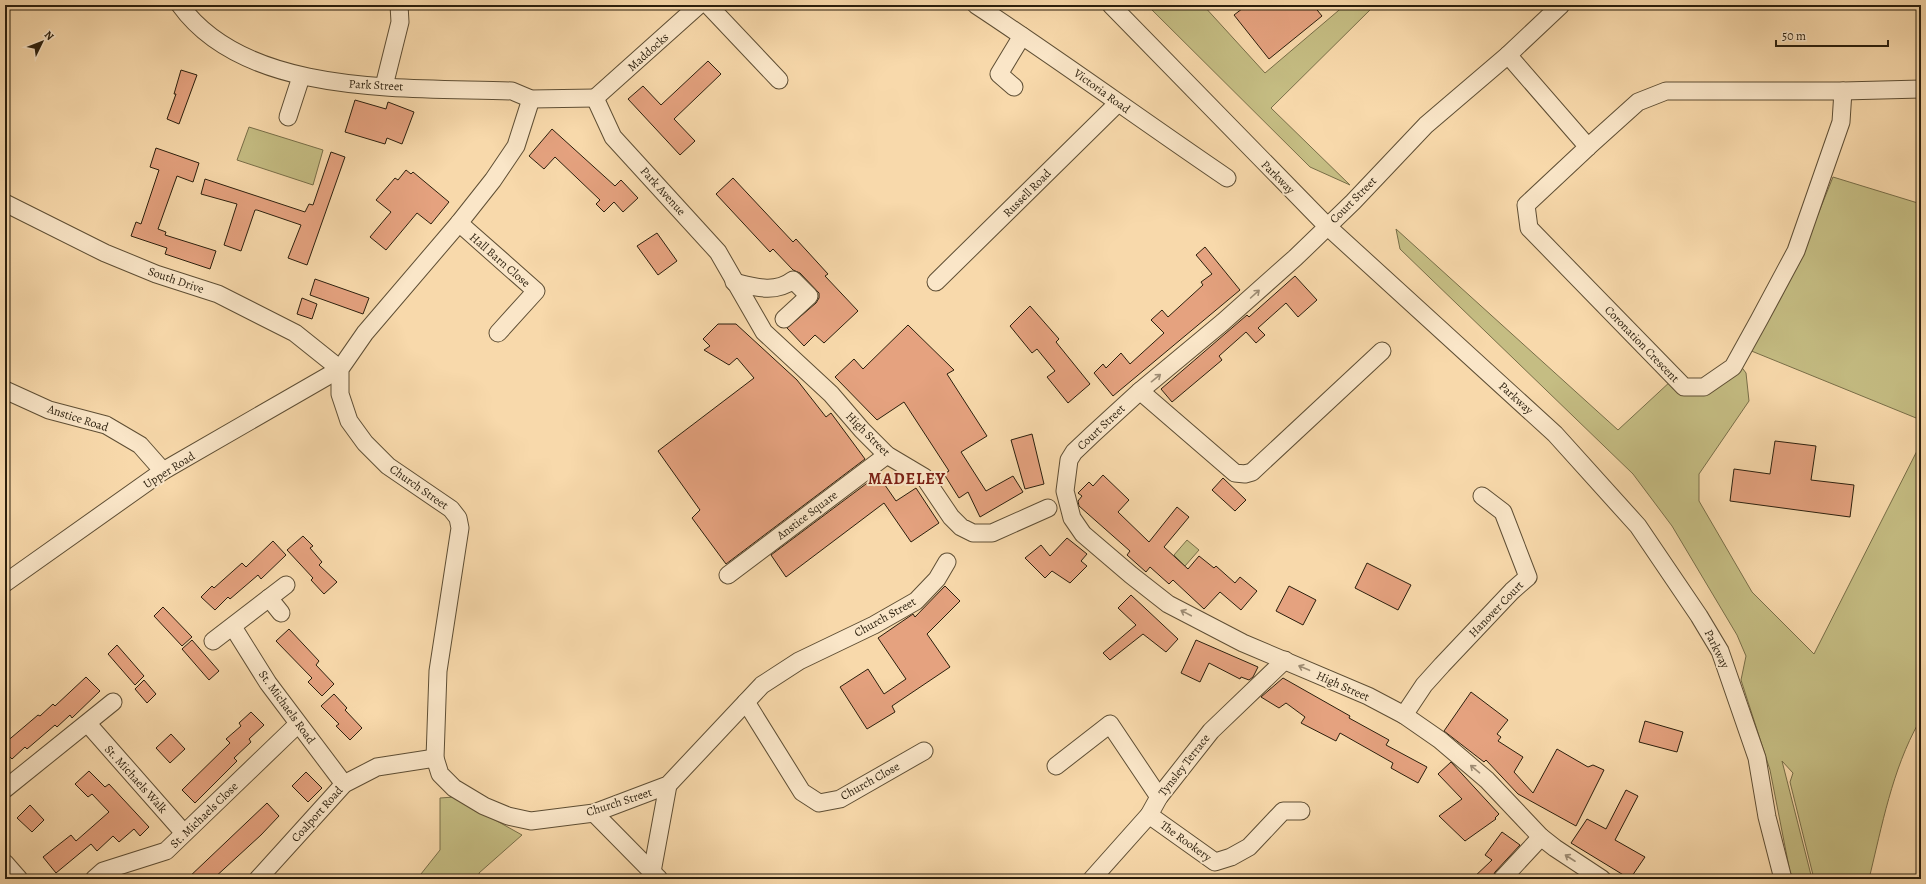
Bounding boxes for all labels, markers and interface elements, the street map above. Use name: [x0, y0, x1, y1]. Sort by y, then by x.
north arrow: [22, 22, 62, 62]
scale bar: [1776, 22, 1888, 48]
text: N: [41, 27, 57, 44]
text: 50 m: [1782, 28, 1806, 44]
street label: Maddocks: [624, 29, 672, 75]
street label: Victoria Road: [1070, 64, 1134, 117]
street label: Park Street: [348, 76, 404, 94]
street label: Parkway: [1258, 157, 1299, 198]
street label: Park Avenue: [637, 163, 689, 219]
street label: Russell Road: [1000, 165, 1055, 220]
street label: Court Street: [1326, 173, 1380, 227]
street label: Hall Barn Close: [466, 229, 534, 291]
street label: South Drive: [146, 263, 206, 297]
one-way arrow: [1250, 289, 1260, 298]
street label: Coronation Crescent: [1601, 302, 1683, 386]
one-way arrow: [1151, 373, 1161, 382]
street label: Parkway: [1495, 378, 1537, 418]
street label: Anstice Road: [45, 400, 111, 436]
street label: Court Street: [1074, 401, 1128, 453]
street label: High Street: [842, 408, 894, 460]
street label: Upper Road: [140, 448, 198, 492]
street label: Church Street: [386, 461, 452, 513]
district label: MADELEY: [868, 468, 946, 490]
street label: Anstice Square: [772, 487, 841, 544]
street label: Hanover Court: [1465, 577, 1527, 641]
street label: Church Street: [851, 593, 919, 641]
one-way arrow: [1180, 609, 1192, 617]
street label: Parkway: [1701, 627, 1734, 672]
one-way arrow: [1298, 664, 1310, 672]
street label: St. Michaels Road: [255, 667, 319, 747]
street label: High Street: [1314, 667, 1372, 705]
street label: Tynsley Terrace: [1155, 731, 1213, 799]
street label: St. Michaels Walk: [101, 741, 171, 817]
street label: Church Close: [838, 758, 902, 804]
one-way arrow: [1469, 765, 1480, 774]
street label: St. Michaels Close: [167, 778, 241, 852]
street label: Coalport Road: [288, 782, 347, 845]
street label: Church Street: [584, 784, 654, 820]
street label: The Rookery: [1157, 817, 1215, 865]
one-way arrow: [1564, 853, 1575, 862]

